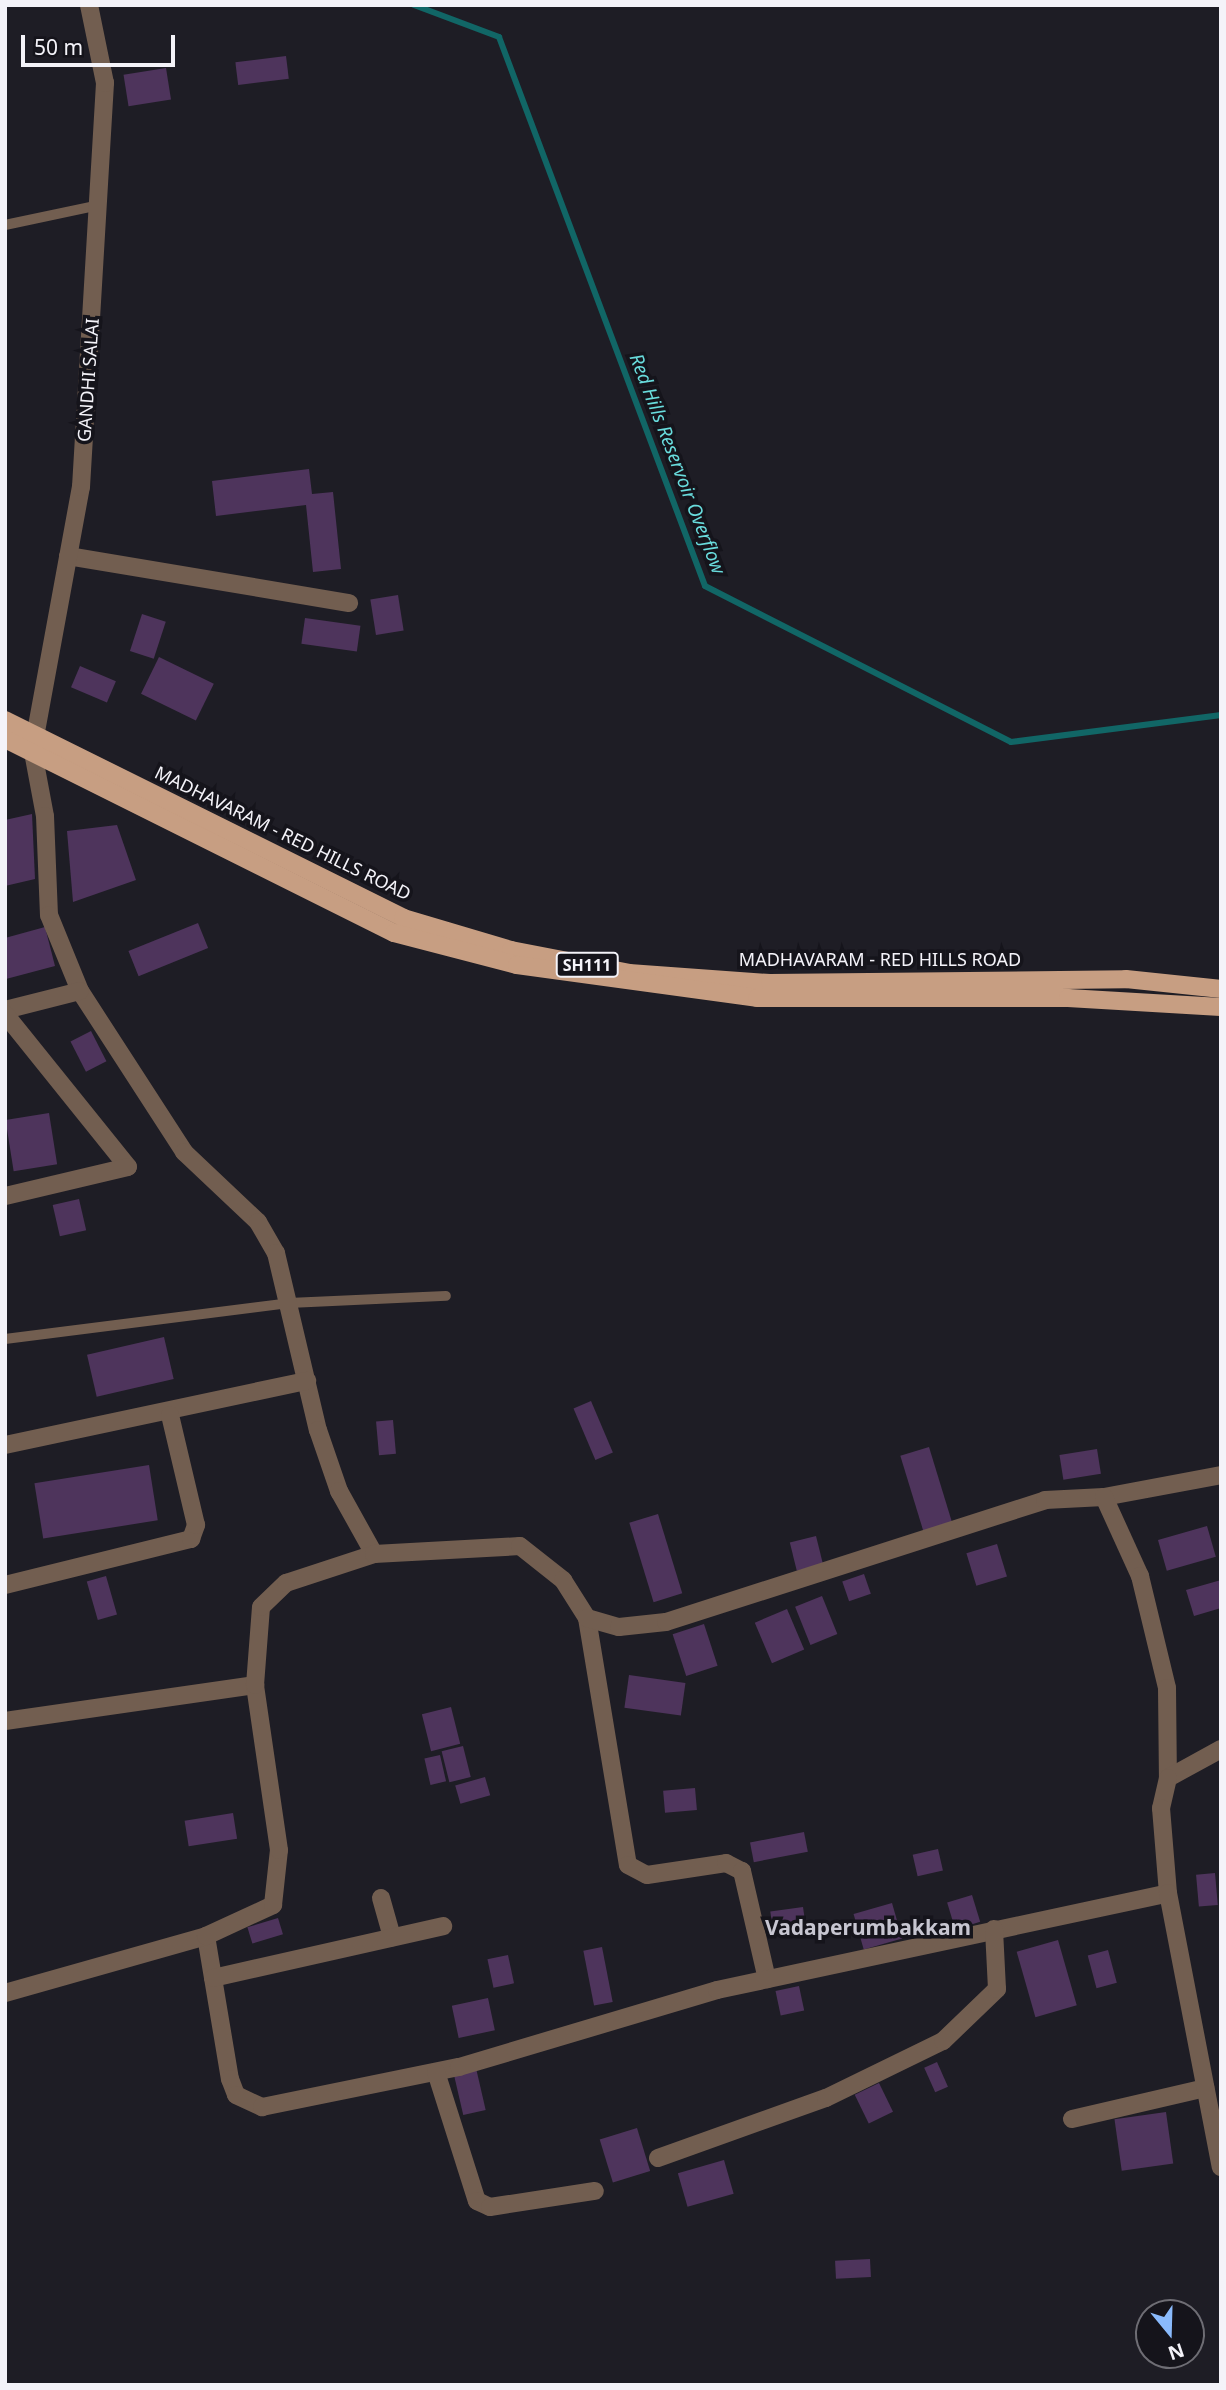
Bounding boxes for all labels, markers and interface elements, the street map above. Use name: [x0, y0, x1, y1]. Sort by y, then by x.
scale bar: [24, 21, 178, 65]
text: 50 m: [34, 33, 83, 61]
street label: GANDHI SALAI: [73, 317, 103, 443]
water label: Red Hills Reservoir Overflow: [624, 351, 730, 577]
street label: MADHAVARAM - RED HILLS ROAD: [151, 761, 415, 905]
street label: MADHAVARAM - RED HILLS ROAD: [739, 948, 1021, 970]
road number: SH111: [556, 953, 618, 978]
district label: Vadaperumbakkam: [765, 1914, 971, 1940]
north arrow: [1135, 2299, 1205, 2369]
text: N: [1165, 2337, 1188, 2367]

